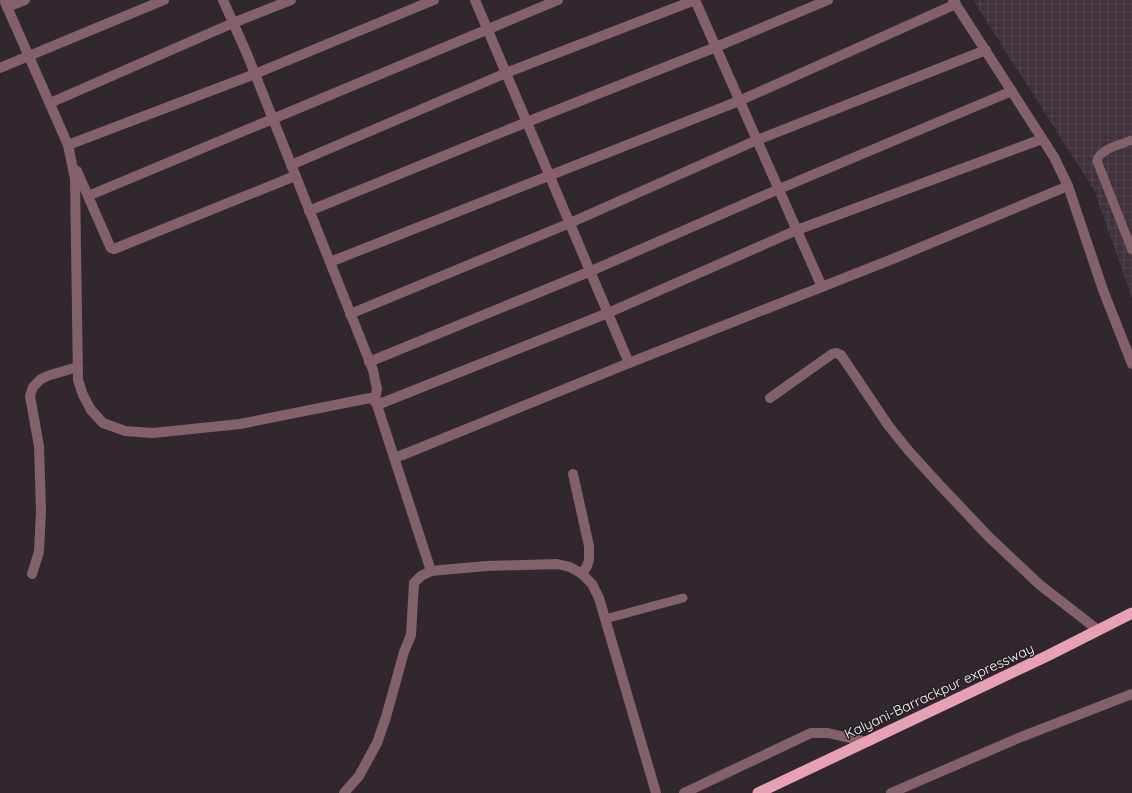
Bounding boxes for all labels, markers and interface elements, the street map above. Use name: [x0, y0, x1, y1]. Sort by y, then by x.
street label: Kalyani-Barrackpur expressway: [841, 639, 1037, 743]

